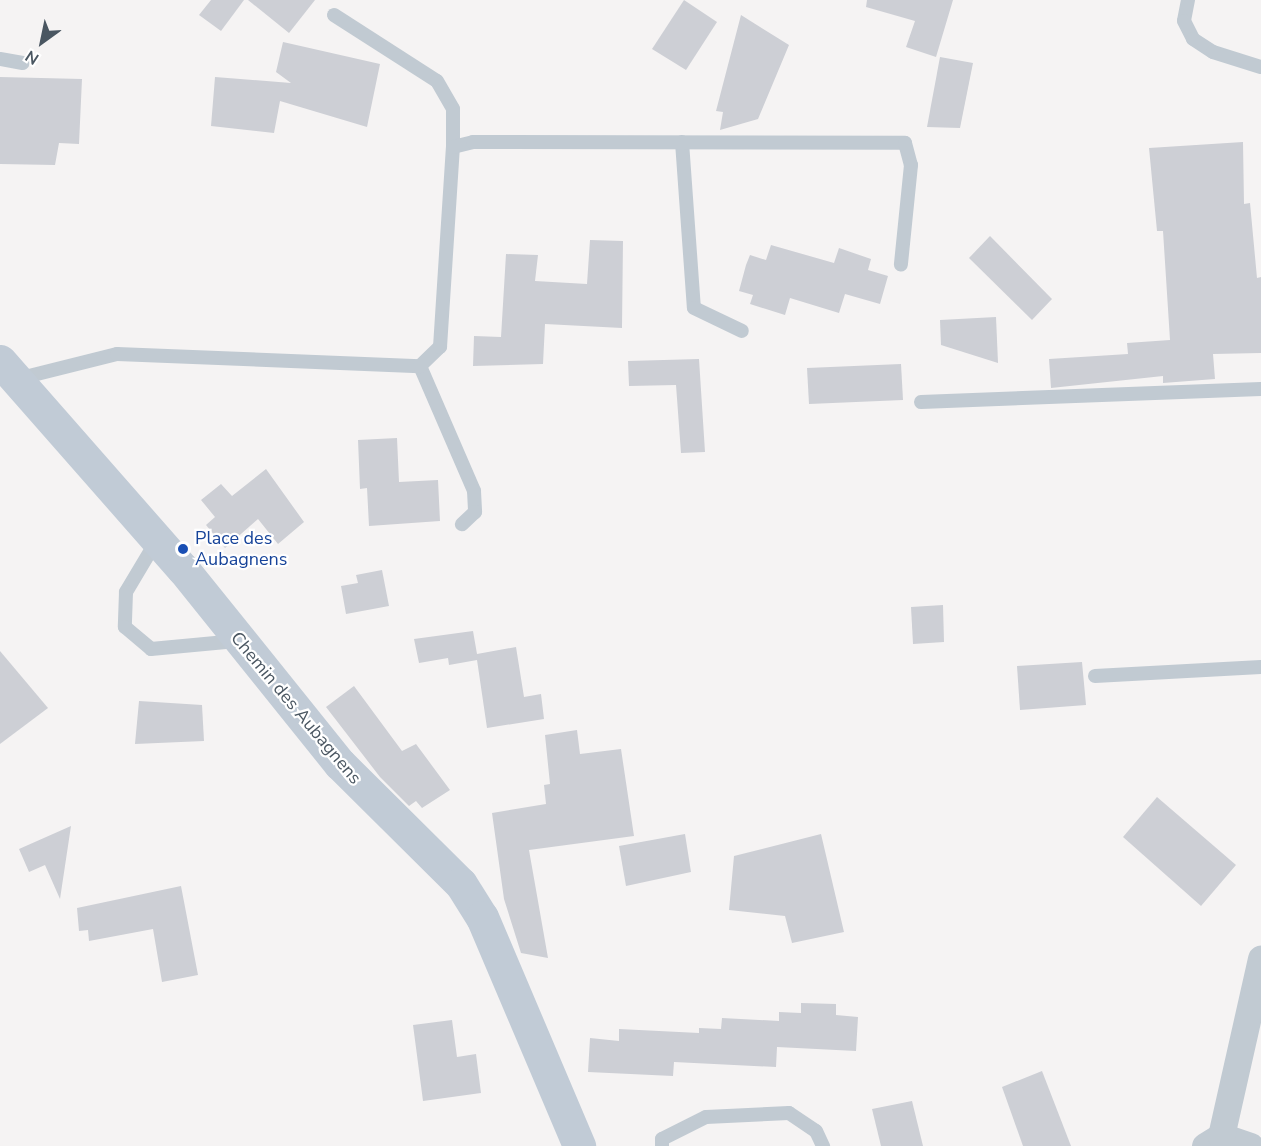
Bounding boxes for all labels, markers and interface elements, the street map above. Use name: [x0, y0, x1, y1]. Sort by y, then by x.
north arrow: [12, 12, 72, 72]
text: N: [21, 45, 43, 70]
place label: Place des Aubagnens: [195, 528, 287, 570]
marker: Place des Aubagnens: [176, 542, 190, 556]
street label: Chemin des Aubagnens: [226, 627, 366, 789]

